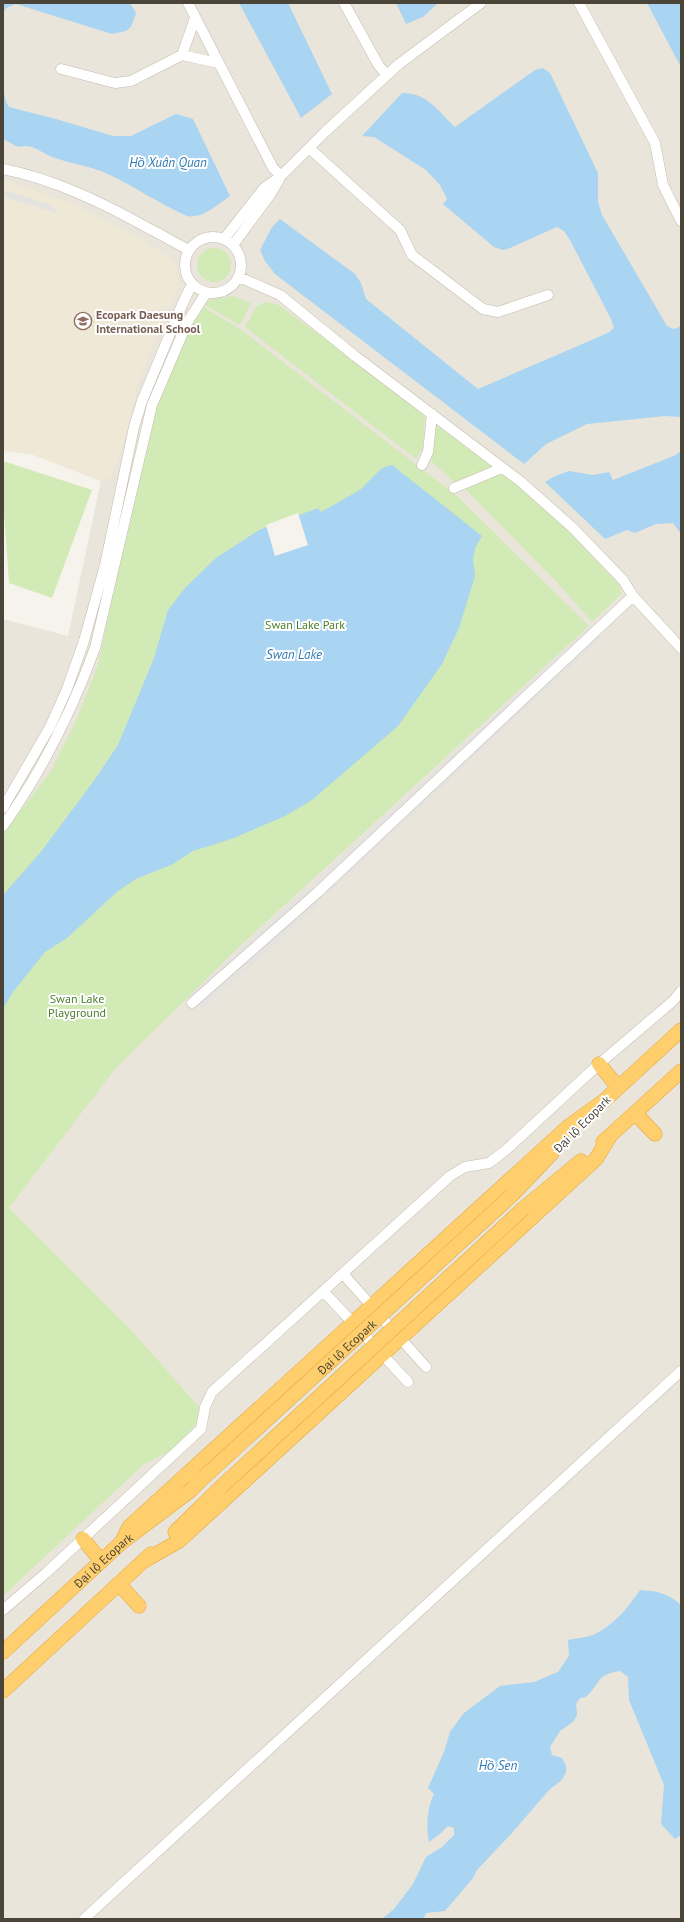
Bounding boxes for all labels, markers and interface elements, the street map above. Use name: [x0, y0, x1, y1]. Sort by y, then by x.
water label: Hồ Xuân Quan: [129, 154, 207, 171]
place label: Ecopark Daesung International School: [96, 307, 201, 336]
school or university icon: Ecopark Daesung International School: [73, 311, 93, 331]
park label: Swan Lake Park: [265, 617, 345, 632]
water label: Swan Lake: [266, 646, 322, 663]
park label: Swan Lake Playground: [48, 991, 106, 1020]
street label: Đại lộ Ecopark: [550, 1092, 614, 1156]
street label: Đại lộ Ecopark: [313, 1316, 379, 1378]
street label: Đại lộ Ecopark: [70, 1529, 136, 1591]
water label: Hồ Sen: [479, 1757, 517, 1774]

